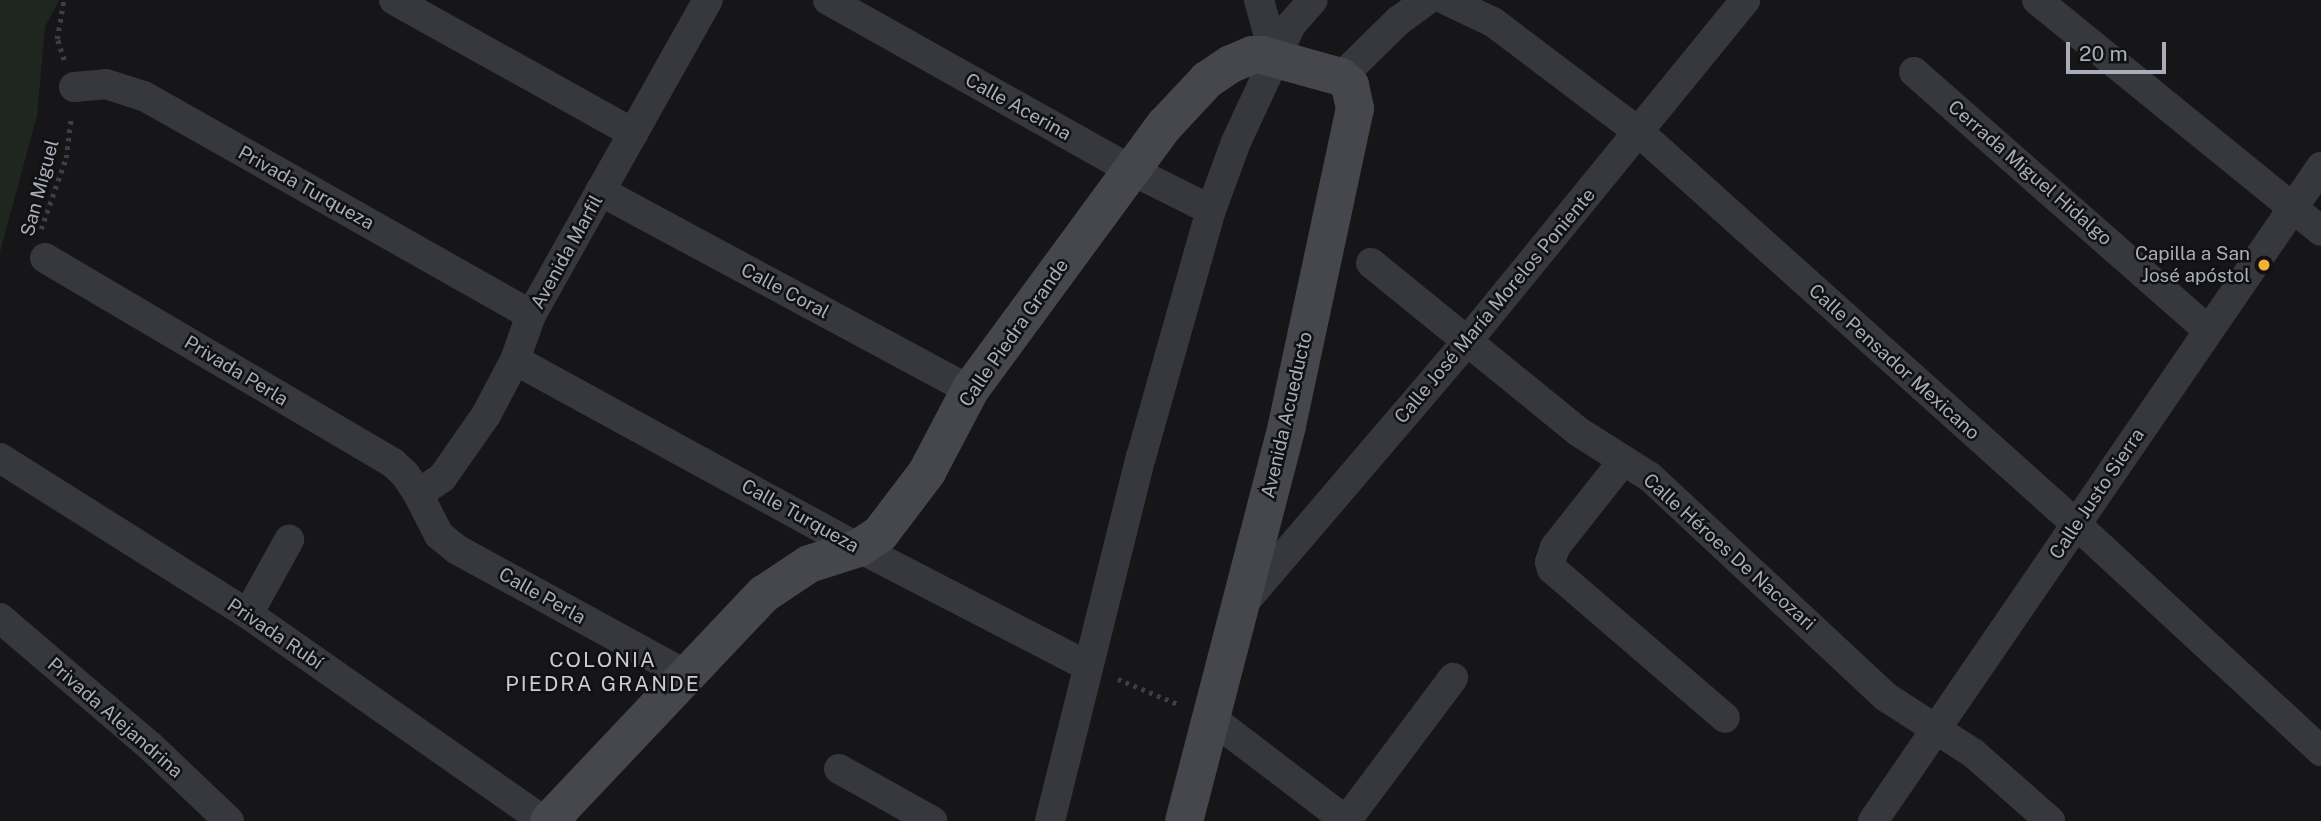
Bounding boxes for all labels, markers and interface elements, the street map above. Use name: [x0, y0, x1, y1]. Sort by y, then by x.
scale bar: [2069, 28, 2169, 72]
text: 20 m: [2079, 41, 2128, 66]
street label: Calle Acerina: [961, 69, 1075, 145]
street label: Cerrada Miguel Hidalgo: [1943, 96, 2117, 250]
street label: San Miguel: [16, 137, 64, 239]
street label: Privada Turqueza: [234, 141, 378, 235]
street label: Calle José María Morelos Poniente: [1390, 184, 1600, 428]
street label: Avenida Marfil: [526, 191, 608, 313]
place label: Capilla a San José apóstol: [2135, 243, 2250, 287]
street label: Calle Piedra Grande: [954, 255, 1074, 411]
marker: Capilla a San José apóstol: [2256, 257, 2272, 273]
street label: Calle Coral: [737, 258, 833, 324]
street label: Calle Pensador Mexicano: [1804, 279, 1984, 445]
street label: Avenida Acueducto: [1257, 330, 1317, 500]
street label: Privada Perla: [180, 331, 292, 411]
street label: Calle Justo Sierra: [2045, 424, 2149, 564]
street label: Calle Héroes De Nacozari: [1638, 469, 1820, 635]
street label: Calle Turqueza: [737, 474, 863, 558]
street label: Calle Perla: [495, 563, 589, 629]
street label: Privada Rubí: [223, 594, 327, 674]
district label: COLONIA PIEDRA GRANDE: [507, 647, 699, 697]
street label: Privada Alejandrina: [43, 653, 187, 783]

